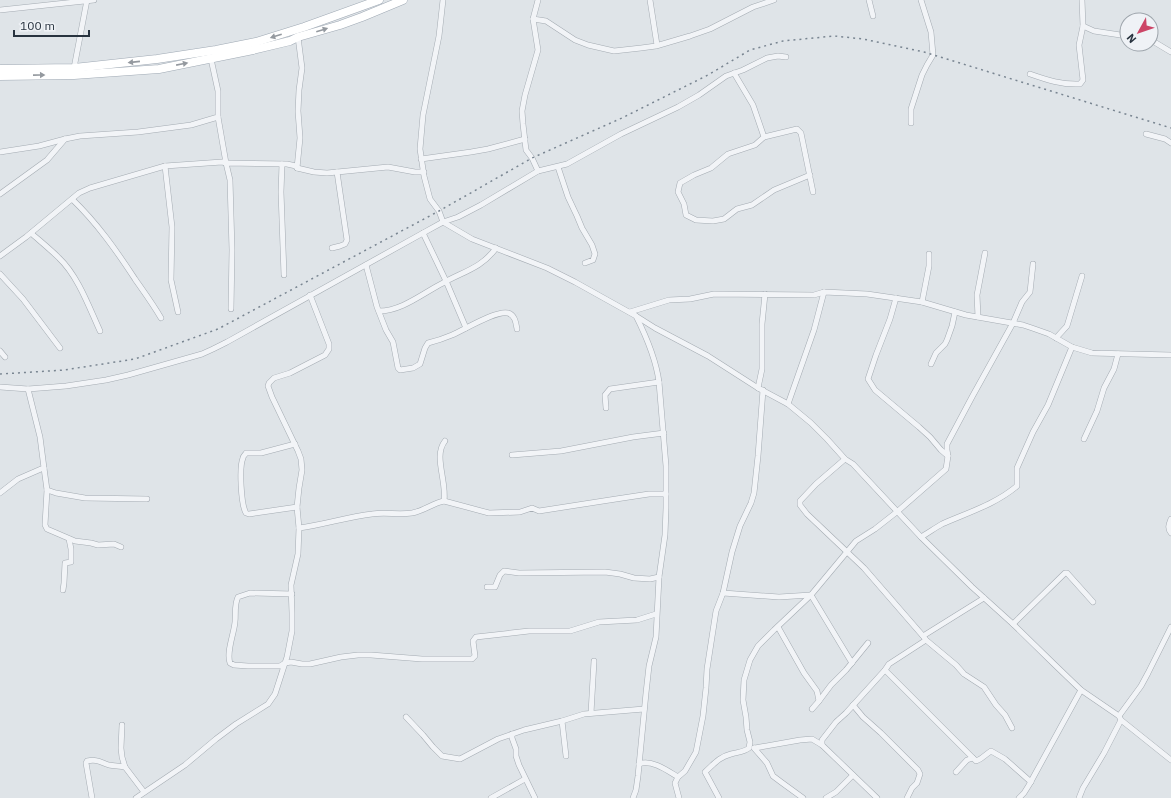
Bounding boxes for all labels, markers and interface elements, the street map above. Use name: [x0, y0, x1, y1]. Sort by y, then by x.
scale bar: [14, 12, 89, 38]
north arrow: [1119, 12, 1159, 52]
text: 100 m: [20, 18, 55, 33]
one-way arrow: [316, 27, 328, 33]
text: N: [1123, 31, 1139, 46]
one-way arrow: [270, 33, 282, 39]
one-way arrow: [128, 58, 141, 65]
one-way arrow: [176, 61, 188, 67]
one-way arrow: [33, 72, 46, 78]

